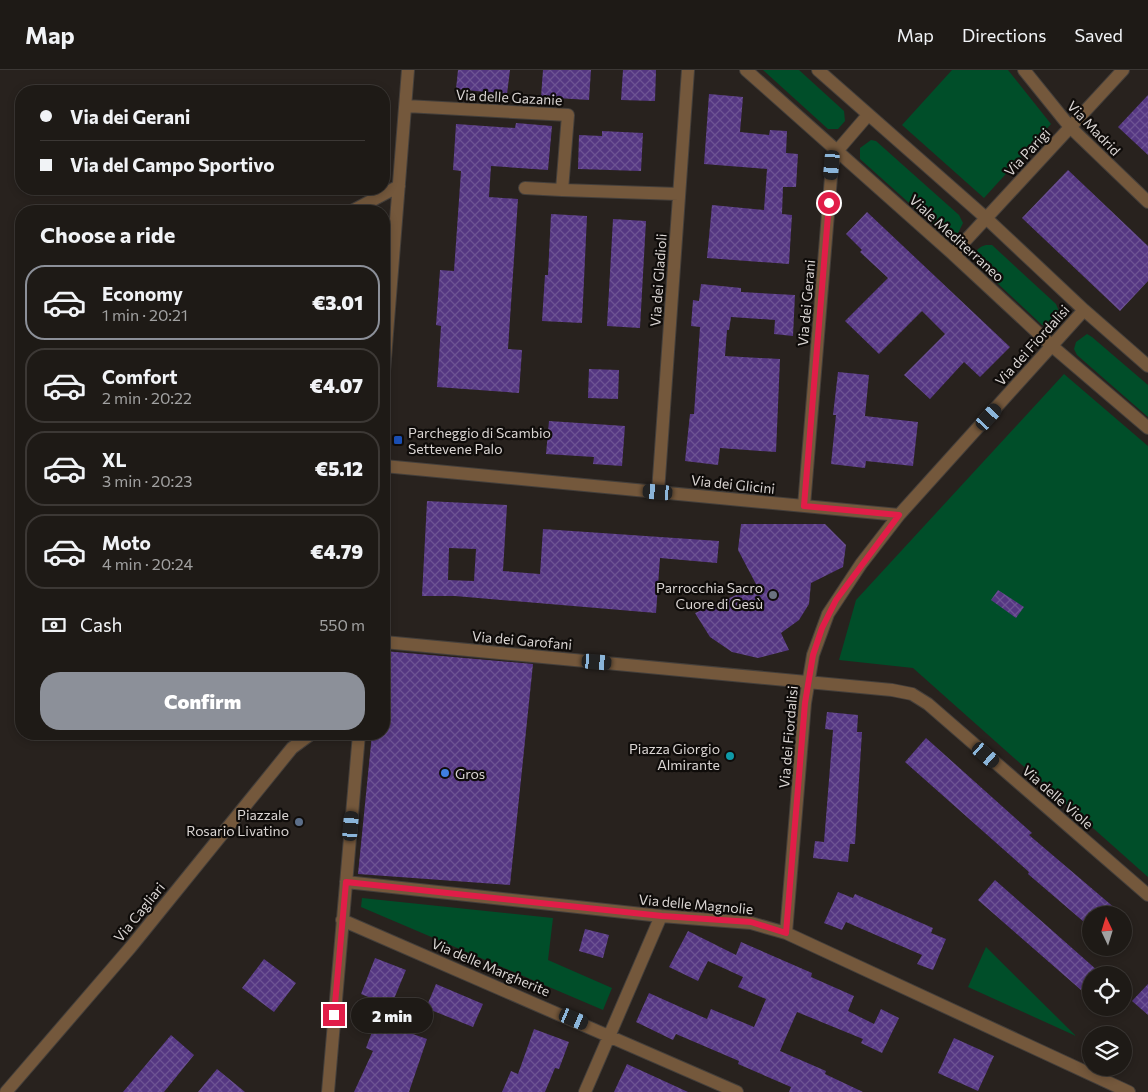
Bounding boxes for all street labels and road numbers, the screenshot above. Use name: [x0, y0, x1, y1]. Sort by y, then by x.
street label: Via delle Gazanie: [455, 86, 563, 108]
street label: Via Madrid: [1064, 97, 1124, 159]
street label: Via Parigi: [1000, 124, 1054, 180]
street label: Viale Mediterraneo: [906, 191, 1008, 285]
street label: Via dei Gladioli: [646, 233, 670, 327]
street label: Via dei Gerani: [794, 259, 818, 347]
street label: Via dei Fiordalisi: [991, 301, 1073, 389]
street label: Via dei Glicini: [690, 471, 776, 497]
street label: Via dei Garofani: [471, 627, 573, 653]
street label: Via dei Fiordalisi: [775, 685, 801, 789]
street label: Via delle Viole: [1019, 762, 1097, 832]
street label: Via Cagliari: [110, 879, 168, 945]
street label: Via delle Magnolie: [638, 891, 754, 917]
street label: Via delle Margherite: [429, 934, 553, 1000]

